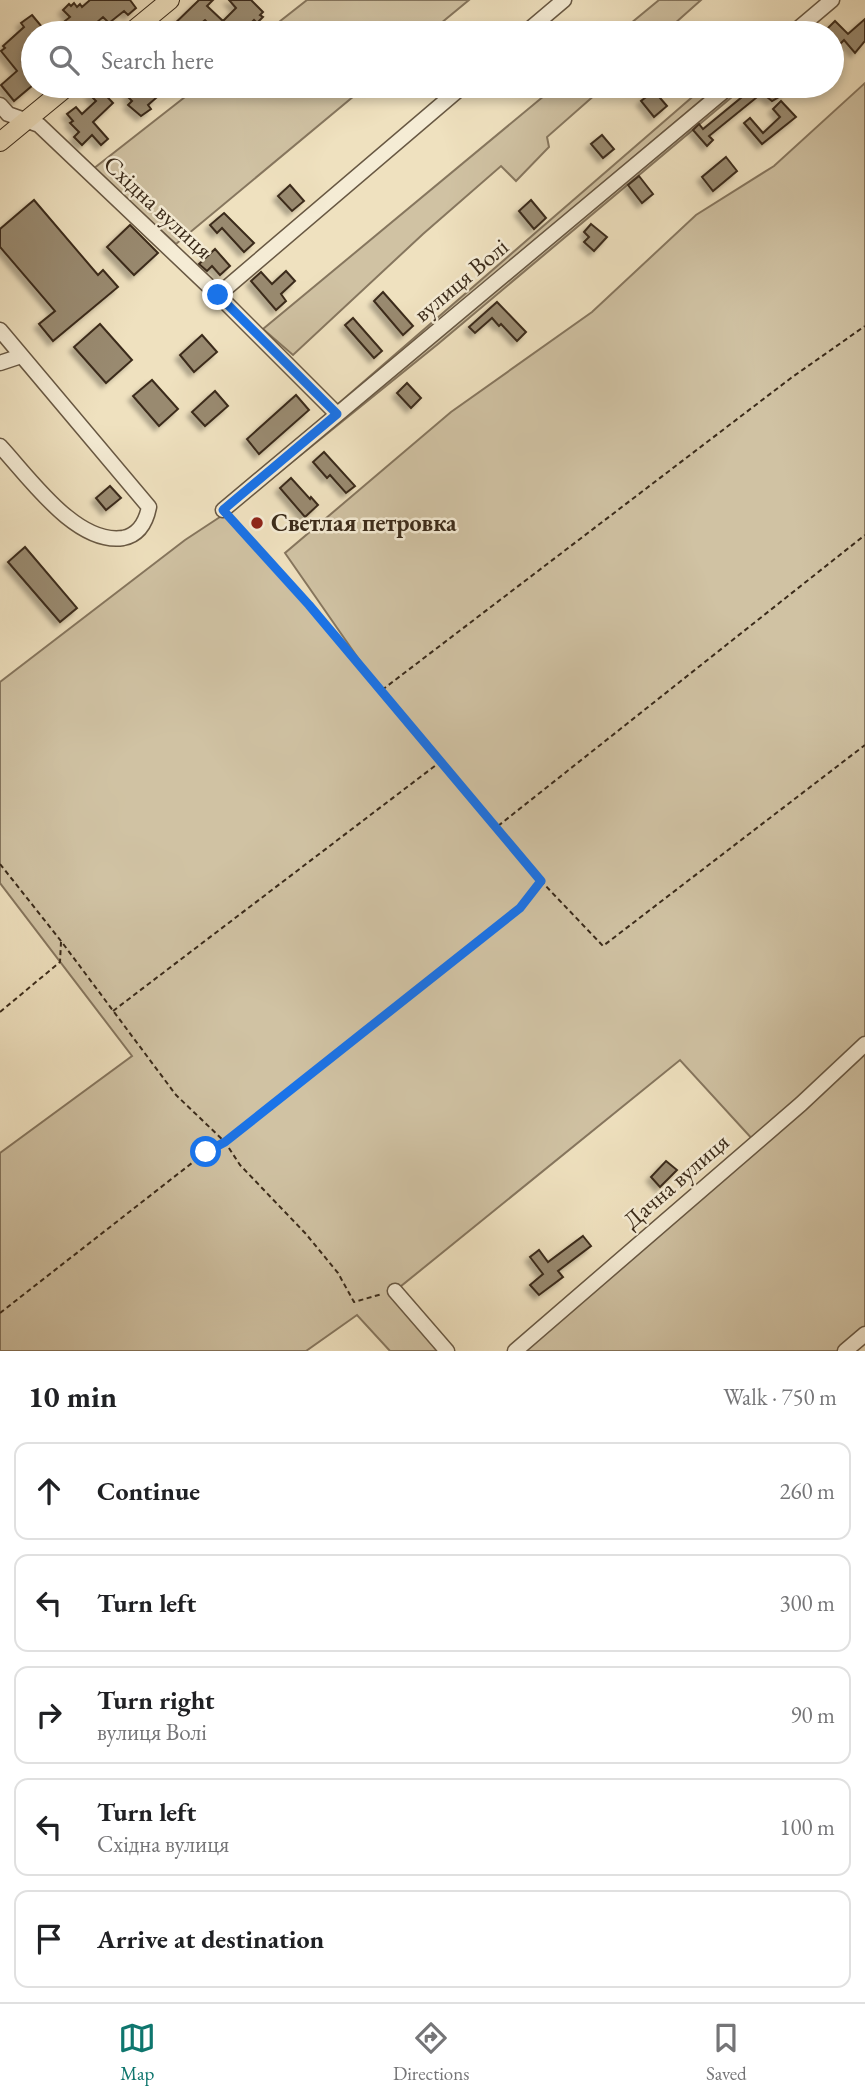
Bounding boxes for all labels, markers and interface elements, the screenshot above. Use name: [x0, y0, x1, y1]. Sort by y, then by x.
search box: [21, 21, 844, 98]
icon: search: [45, 41, 83, 79]
text: Search here: [101, 43, 214, 77]
street label: Східна вулиця: [97, 148, 220, 265]
street label: вулиця Волі: [407, 231, 515, 328]
route end: [202, 279, 233, 310]
place label: Светлая петровка: [271, 507, 457, 538]
marker: Светлая петровка: [249, 515, 265, 531]
street label: Дачна вулиця: [616, 1126, 735, 1235]
route start: [190, 1136, 221, 1167]
text: 10 min: [28, 1377, 117, 1416]
text: Walk · 750 m: [723, 1382, 837, 1412]
icon: ahead: [30, 1472, 68, 1510]
text: Continue: [97, 1474, 200, 1508]
text: 260 m: [779, 1476, 835, 1506]
icon: left: [30, 1584, 68, 1622]
text: Turn left: [97, 1586, 196, 1620]
text: 300 m: [779, 1588, 835, 1618]
text: Turn right: [97, 1683, 215, 1717]
icon: right: [30, 1696, 68, 1734]
text: 90 m: [790, 1700, 835, 1730]
text: вулиця Волі: [97, 1717, 207, 1747]
text: Turn left: [97, 1795, 196, 1829]
icon: left: [30, 1808, 68, 1846]
text: 100 m: [779, 1812, 835, 1842]
text: Східна вулиця: [97, 1829, 229, 1859]
icon: arrive: [30, 1920, 68, 1958]
text: Arrive at destination: [97, 1922, 324, 1956]
tab: Map: [118, 2019, 156, 2086]
tab: Directions: [393, 2019, 469, 2086]
tab: Saved: [706, 2019, 747, 2086]

